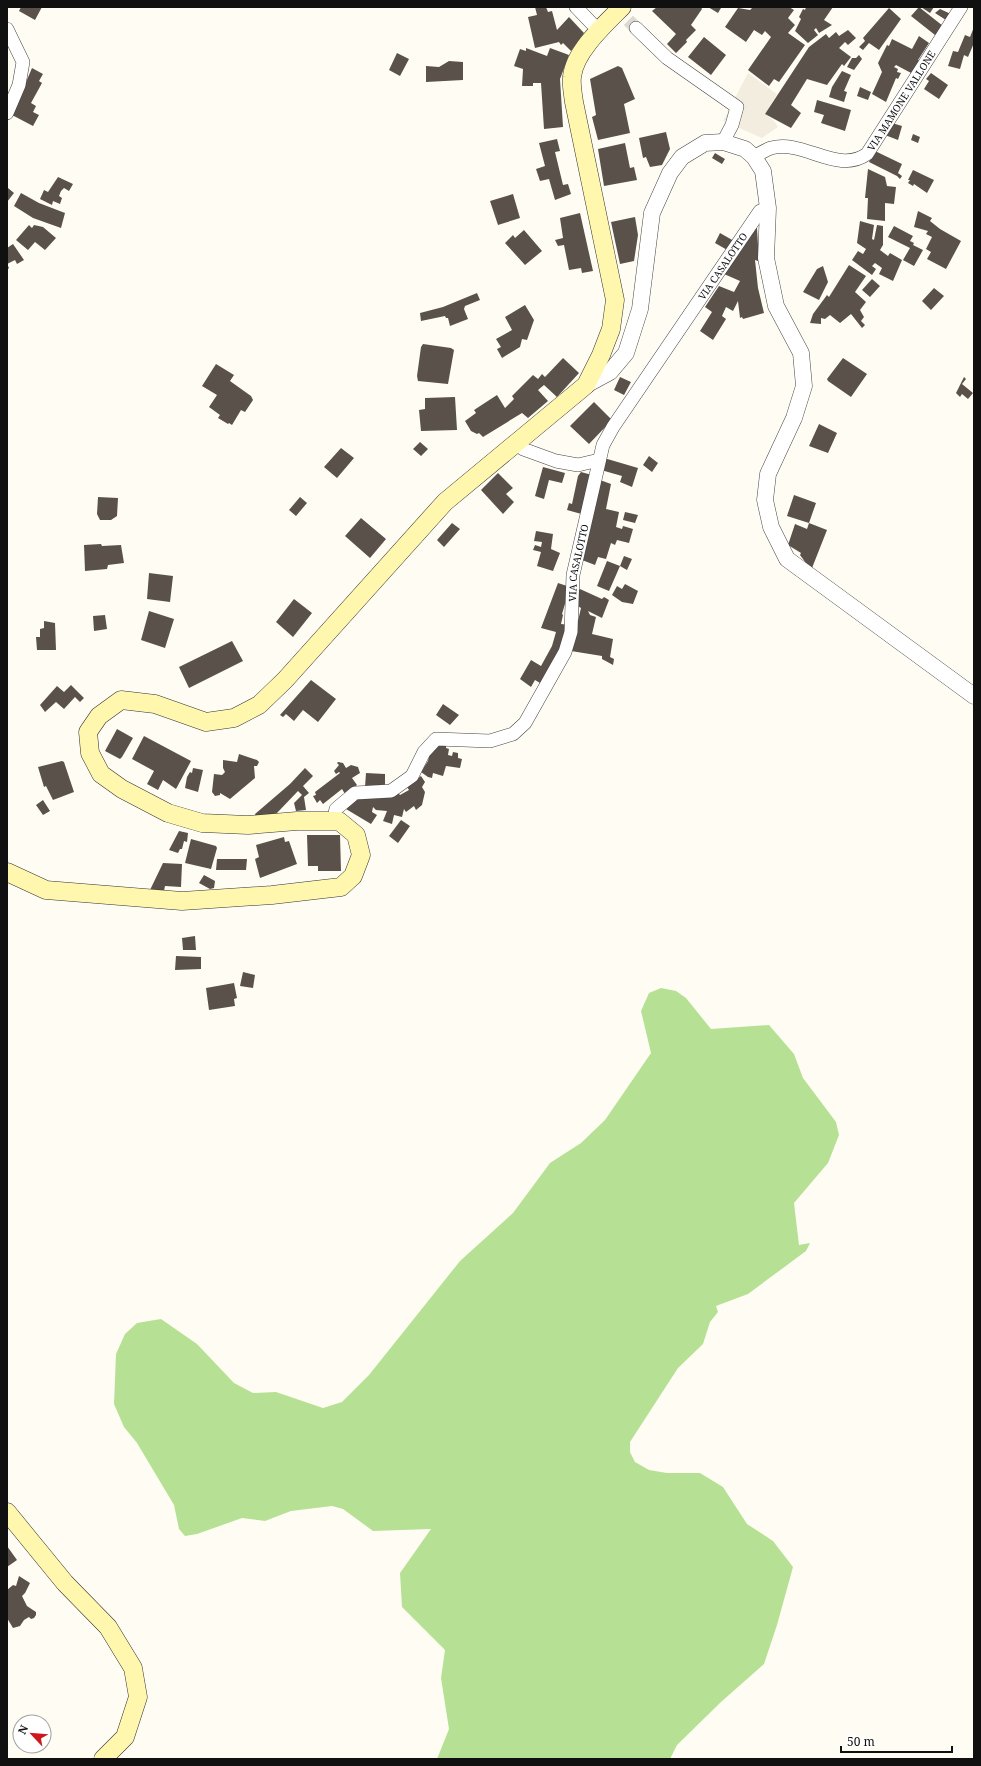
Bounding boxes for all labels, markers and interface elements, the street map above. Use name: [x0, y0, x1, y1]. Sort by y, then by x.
street label: VIA MAMONE VALLONE: [864, 48, 938, 153]
street label: VIA CASALOTTO: [695, 230, 750, 303]
street label: VIA CASALOTTO: [565, 523, 591, 602]
north arrow: [12, 1714, 52, 1754]
text: N: [14, 1722, 31, 1737]
scale bar: [841, 1728, 952, 1754]
text: 50 m: [847, 1733, 875, 1750]

